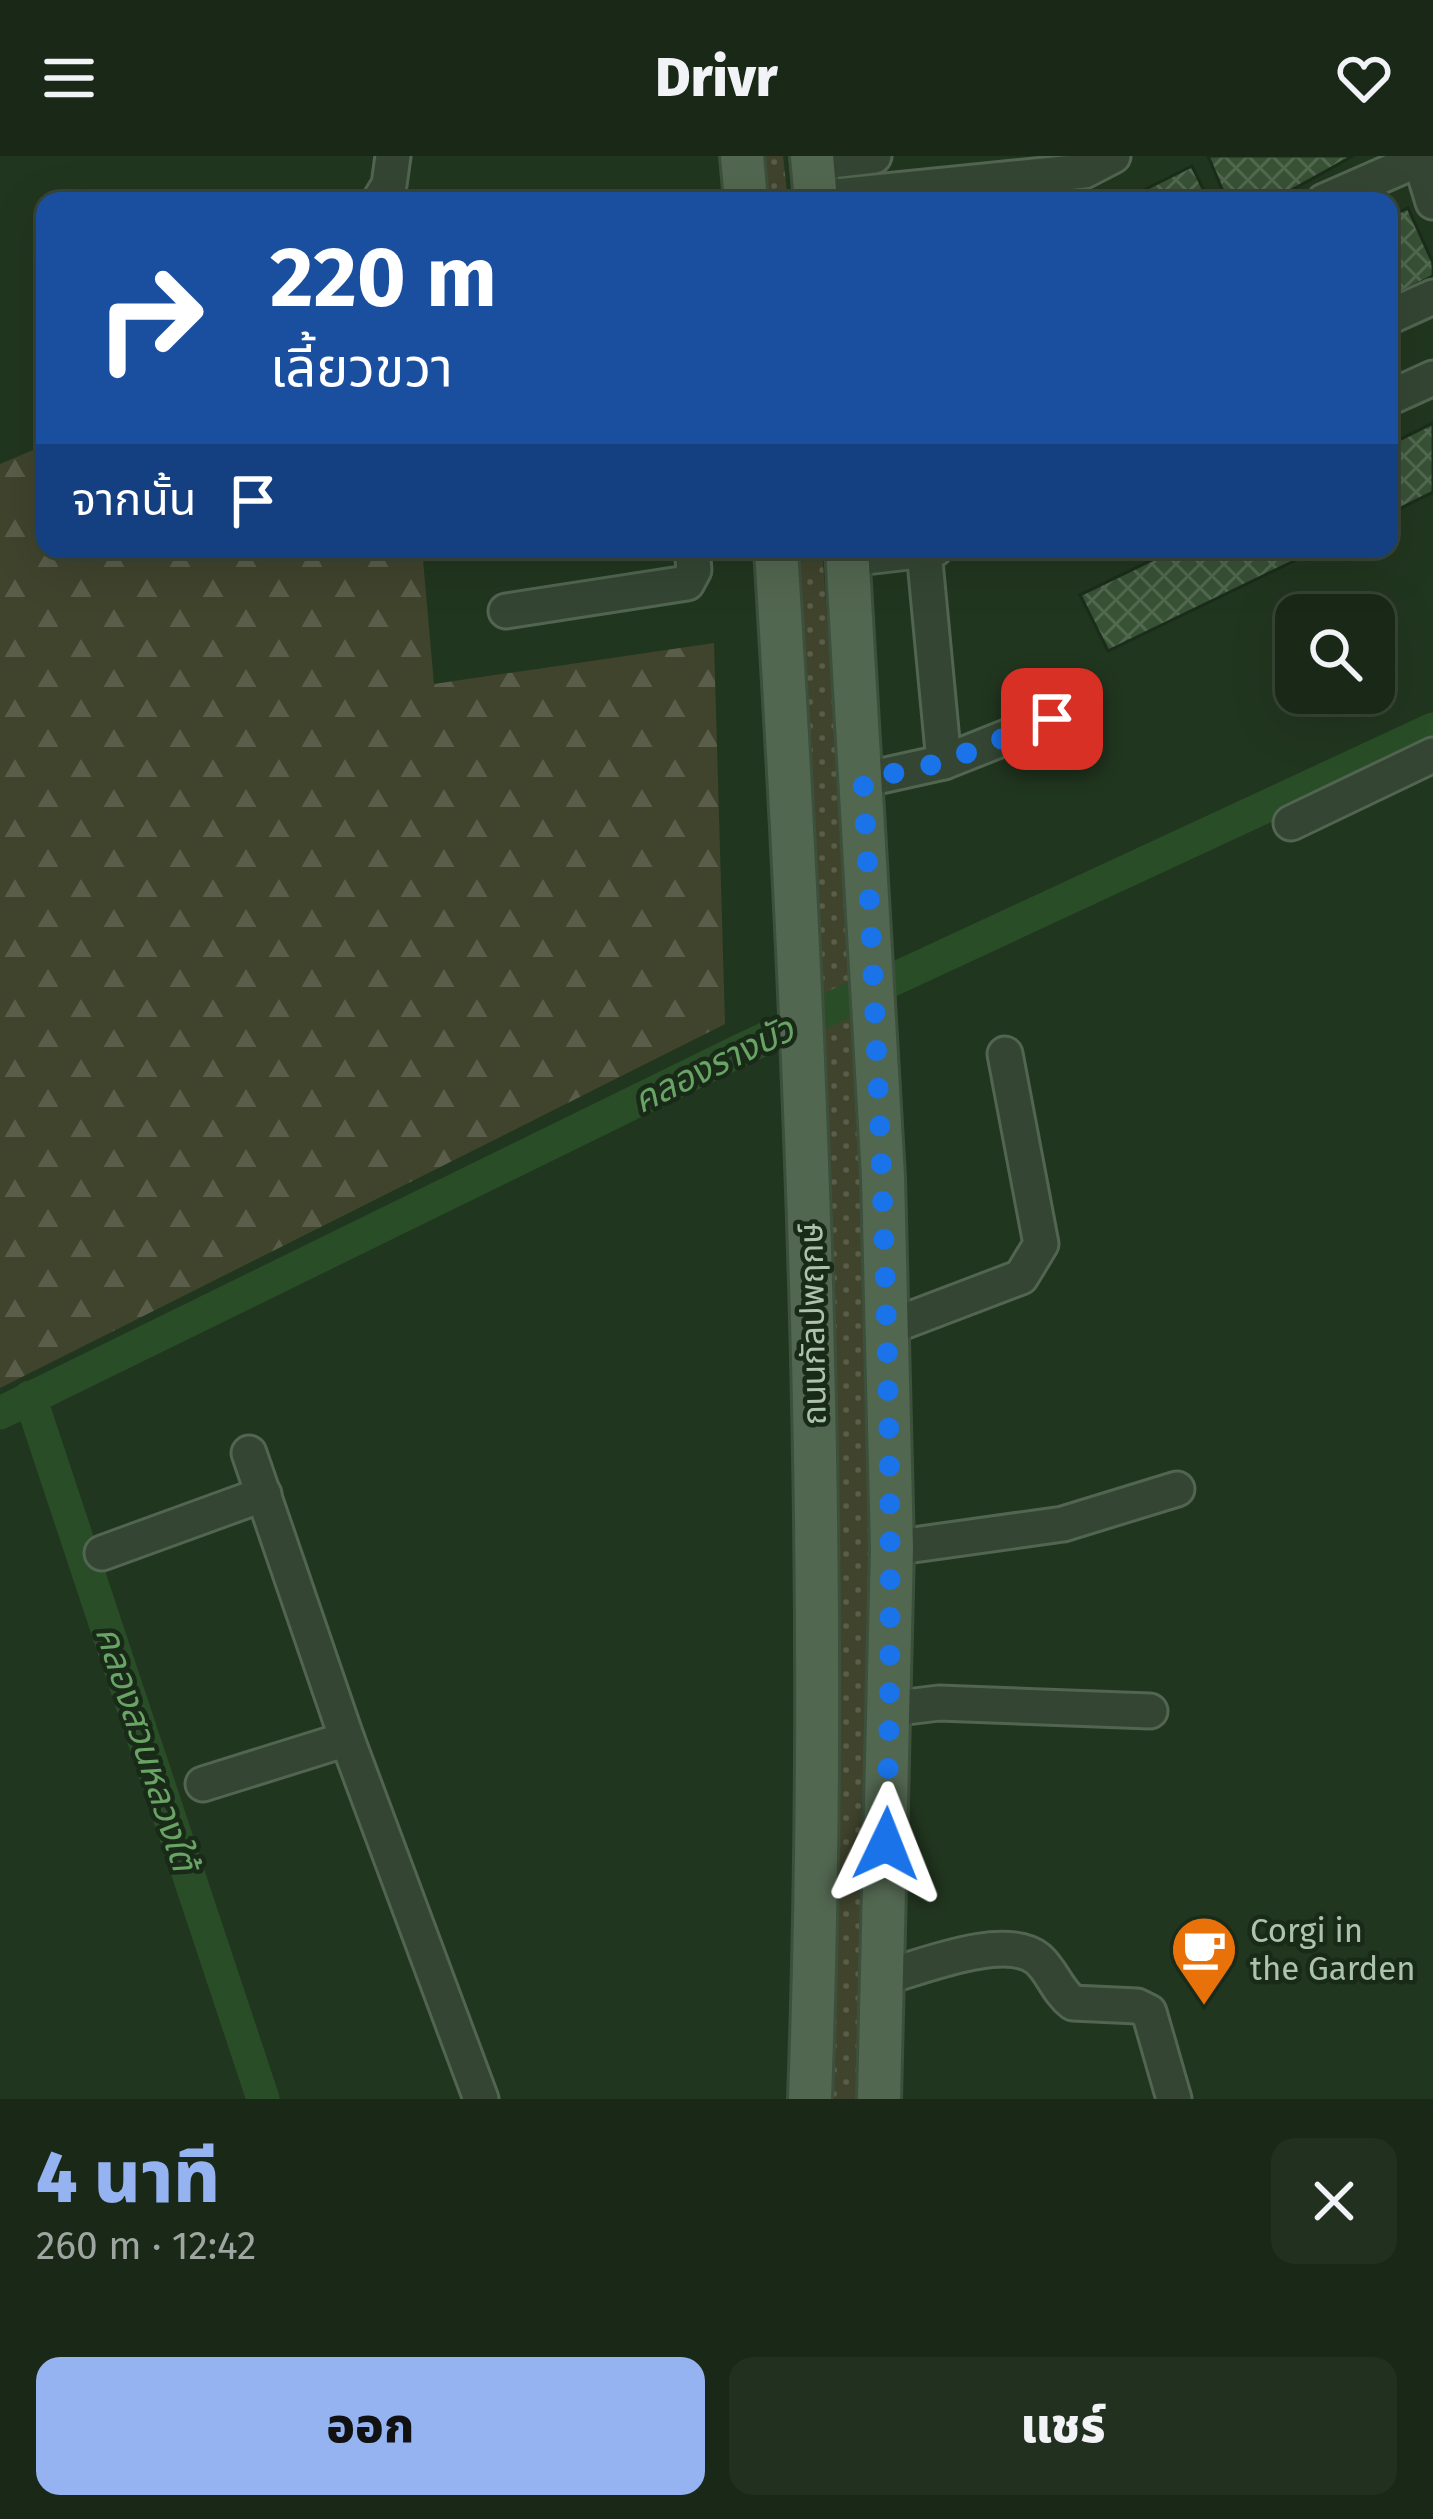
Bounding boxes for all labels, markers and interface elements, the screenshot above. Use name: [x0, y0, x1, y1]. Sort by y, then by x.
icon: menu: [36, 45, 102, 111]
icon: heart: [1331, 45, 1397, 111]
text: Drivr: [655, 46, 778, 110]
text: 220 m: [270, 227, 497, 328]
icon: right: [72, 240, 228, 396]
text: เลี้ยวขวา: [270, 336, 453, 400]
icon: arrive: [220, 468, 286, 534]
text: จากนั้น: [72, 473, 196, 527]
map controls: [1275, 594, 1395, 714]
button: search: [1275, 594, 1395, 714]
pin: [1001, 668, 1103, 770]
icon: arrive: [1019, 686, 1085, 752]
water label: คลองรางบัว: [626, 1007, 802, 1123]
street label: ถนนกัลปพฤกษ์: [791, 1222, 835, 1426]
water label: คลองสวนหลวงใต้: [86, 1620, 208, 1881]
position arrow: [823, 1781, 949, 1907]
place label: Corgi in the Garden: [1250, 1911, 1416, 1989]
cafe icon: Corgi in the Garden: [1169, 1914, 1239, 2008]
text: 4 นาที: [36, 2135, 220, 2221]
button: close: [1271, 2138, 1397, 2264]
text: 260 m · 12:42: [36, 2223, 256, 2269]
button: ออก: [36, 2357, 705, 2495]
button: แชร์: [729, 2357, 1397, 2495]

